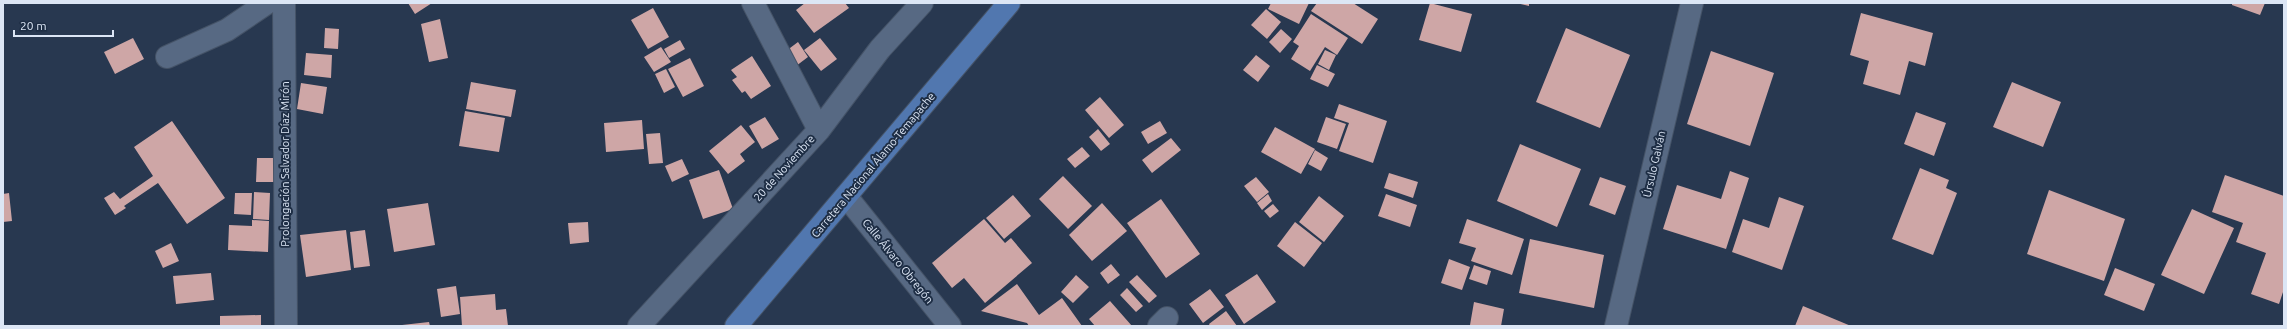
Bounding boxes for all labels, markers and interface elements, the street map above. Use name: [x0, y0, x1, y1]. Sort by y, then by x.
scale bar: [14, 12, 113, 38]
text: 20 m: [20, 19, 47, 32]
street label: Prolongación Salvador Díaz Mirón: [279, 81, 291, 247]
street label: Carretera Nacional Álamo-Temapache: [808, 90, 937, 240]
street label: Úrsulo Galván: [1640, 129, 1667, 198]
street label: 20 de Noviembre: [751, 133, 817, 203]
street label: Calle Álvaro Obregón: [860, 216, 937, 306]

